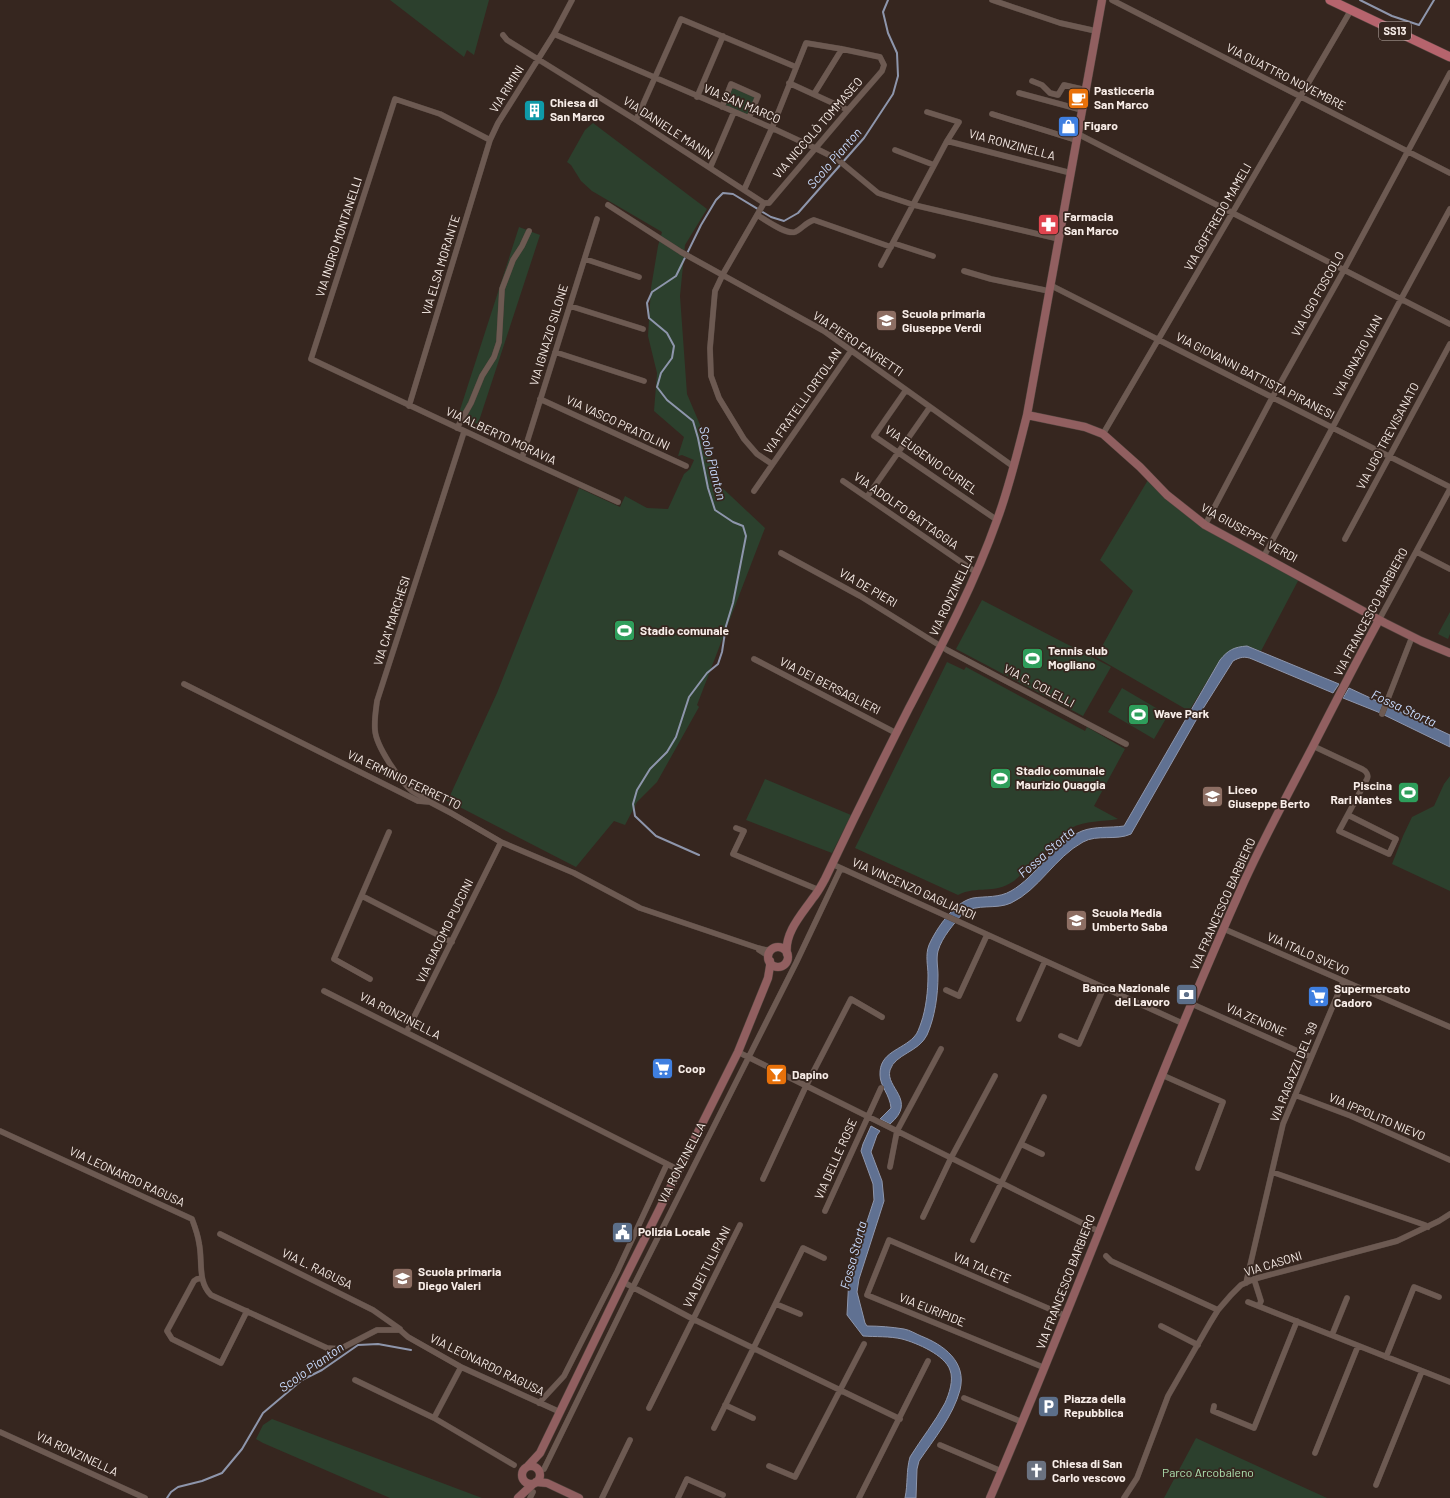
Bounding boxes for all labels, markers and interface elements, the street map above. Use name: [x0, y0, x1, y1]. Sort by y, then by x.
road number: SS13: [1379, 22, 1411, 40]
street label: VIA QUATTRO NOVEMBRE: [1224, 40, 1349, 112]
street label: VIA RIMINI: [486, 62, 526, 115]
street label: VIA NICCOLÒ TOMMASEO: [770, 74, 865, 181]
street label: VIA SAN MARCO: [702, 80, 783, 126]
place label: Pasticceria San Marco: [1094, 83, 1154, 111]
cafe icon: Pasticceria San Marco: [1066, 85, 1092, 111]
street label: VIA DANIELE MANIN: [621, 93, 716, 161]
place label: Chiesa di San Marco: [550, 95, 605, 123]
building icon: Chiesa di San Marco: [521, 97, 547, 123]
shop icon: Figaro: [1055, 113, 1081, 139]
place label: Figaro: [1084, 118, 1118, 132]
water label: Scolo Pianton: [803, 124, 865, 192]
street label: VIA RONZINELLA: [967, 126, 1057, 162]
street label: VIA GOFFREDO MAMELI: [1181, 160, 1254, 273]
street label: VIA INDRO MONTANELLI: [312, 175, 364, 298]
place label: Farmacia San Marco: [1064, 209, 1119, 237]
pharmacy icon: Farmacia San Marco: [1036, 211, 1062, 237]
street label: VIA ELSA MORANTE: [418, 213, 462, 316]
street label: VIA UGO FOSCOLO: [1288, 249, 1346, 338]
street label: VIA IGNAZIO SILONE: [526, 282, 570, 387]
place label: Scuola primaria Giuseppe Verdi: [902, 306, 985, 334]
street label: VIA PIERO FAVRETTI: [811, 308, 906, 379]
school or university icon: Scuola primaria Giuseppe Verdi: [873, 308, 899, 334]
street label: VIA IGNAZIO VIAN: [1330, 312, 1385, 399]
street label: VIA GIOVANNI BATTISTA PIRANESI: [1174, 329, 1337, 421]
street label: VIA FRATELLI ORTOLAN: [760, 345, 844, 456]
street label: VIA UGO TREVISANATO: [1353, 380, 1421, 491]
street label: VIA VASCO PRATOLINI: [564, 392, 673, 452]
street label: VIA ALBERTO MORAVIA: [444, 403, 559, 467]
street label: VIA EUGENIO CURIEL: [882, 422, 981, 497]
water label: Scolo Pianton: [696, 424, 730, 502]
street label: VIA ADOLFO BATTAGGIA: [852, 469, 962, 552]
street label: VIA GIUSEPPE VERDI: [1199, 500, 1300, 564]
street label: VIA FRANCESCO BARBIERO: [1330, 545, 1410, 678]
street label: VIA RONZINELLA: [926, 551, 976, 638]
street label: VIA DE PIERI: [837, 565, 900, 609]
street label: VIA CA' MARCHESI: [370, 574, 412, 667]
sports icon: Stadio comunale: [611, 618, 637, 644]
place label: Stadio comunale: [640, 623, 729, 637]
place label: Tennis club Mogliano: [1048, 643, 1108, 671]
sports icon: Tennis club Mogliano: [1020, 645, 1046, 671]
street label: VIA DEI BERSAGLIERI: [778, 654, 883, 717]
street label: VIA C. COLELLI: [1002, 661, 1077, 710]
water label: Fossa Storta: [1369, 686, 1439, 730]
sports icon: Wave Park: [1125, 701, 1151, 727]
place label: Wave Park: [1154, 706, 1210, 720]
street label: VIA ERMINIO FERRETTO: [345, 747, 463, 812]
place label: Stadio comunale Maurizio Quaggia: [1016, 763, 1106, 791]
sports icon: Stadio comunale Maurizio Quaggia: [987, 765, 1013, 791]
place label: Piscina Rari Nantes: [1330, 778, 1392, 806]
sports icon: Piscina Rari Nantes: [1395, 780, 1421, 806]
place label: Liceo Giuseppe Berto: [1228, 782, 1310, 810]
school or university icon: Liceo Giuseppe Berto: [1200, 784, 1226, 810]
water label: Fossa Storta: [1014, 823, 1078, 881]
street label: VIA FRANCESCO BARBIERO: [1187, 835, 1258, 972]
street label: VIA VINCENZO GAGLIARDI: [850, 854, 979, 922]
street label: VIA GIACOMO PUCCINI: [413, 876, 475, 985]
place label: Scuola Media Umberto Saba: [1092, 905, 1168, 933]
school or university icon: Scuola Media Umberto Saba: [1063, 907, 1089, 933]
street label: VIA ITALO SVEVO: [1265, 929, 1352, 977]
place label: Banca Nazionale del Lavoro: [1083, 980, 1170, 1008]
place label: Supermercato Cadoro: [1334, 981, 1411, 1009]
bank icon: Banca Nazionale del Lavoro: [1173, 982, 1199, 1008]
supermarket icon: Supermercato Cadoro: [1305, 983, 1331, 1009]
street label: VIA RONZINELLA: [358, 989, 443, 1042]
street label: VIA ZENONE: [1224, 1000, 1289, 1039]
street label: VIA RAGAZZI DEL '99: [1267, 1020, 1319, 1124]
supermarket icon: Coop: [649, 1056, 675, 1082]
place label: Coop: [678, 1061, 706, 1075]
bar icon: Dapino: [763, 1062, 789, 1088]
place label: Dapino: [792, 1067, 829, 1081]
street label: VIA IPPOLITO NIEVO: [1327, 1089, 1428, 1143]
street label: VIA DELLE ROSE: [811, 1116, 859, 1201]
street label: VIA RONZINELLA: [655, 1120, 708, 1205]
street label: VIA LEONARDO RAGUSA: [67, 1143, 187, 1209]
street label: VIA FRANCESCO BARBIERO: [1033, 1212, 1097, 1351]
public building icon: Polizia Locale: [609, 1219, 635, 1245]
water label: Fossa Storta: [836, 1219, 870, 1291]
street label: VIA DEI TULIPANI: [679, 1223, 733, 1310]
place label: Polizia Locale: [638, 1224, 711, 1238]
street label: VIA L. RAGUSA: [280, 1245, 355, 1291]
street label: VIA CASONI: [1242, 1248, 1303, 1278]
street label: VIA TALETE: [951, 1249, 1013, 1286]
place label: Scuola primaria Diego Valeri: [418, 1264, 501, 1292]
school or university icon: Scuola primaria Diego Valeri: [389, 1266, 415, 1292]
street label: VIA EURIPIDE: [897, 1289, 968, 1329]
street label: VIA LEONARDO RAGUSA: [428, 1330, 547, 1398]
water label: Scolo Pianton: [275, 1339, 347, 1395]
place label: Piazza della Repubblica: [1064, 1391, 1126, 1419]
parking icon: Piazza della Repubblica: [1035, 1393, 1061, 1419]
street label: VIA RONZINELLA: [34, 1428, 121, 1478]
place label: Chiesa di San Carlo vescovo: [1052, 1456, 1126, 1484]
church icon: Chiesa di San Carlo vescovo: [1024, 1458, 1050, 1484]
park label: Parco Arcobaleno: [1162, 1465, 1254, 1479]

